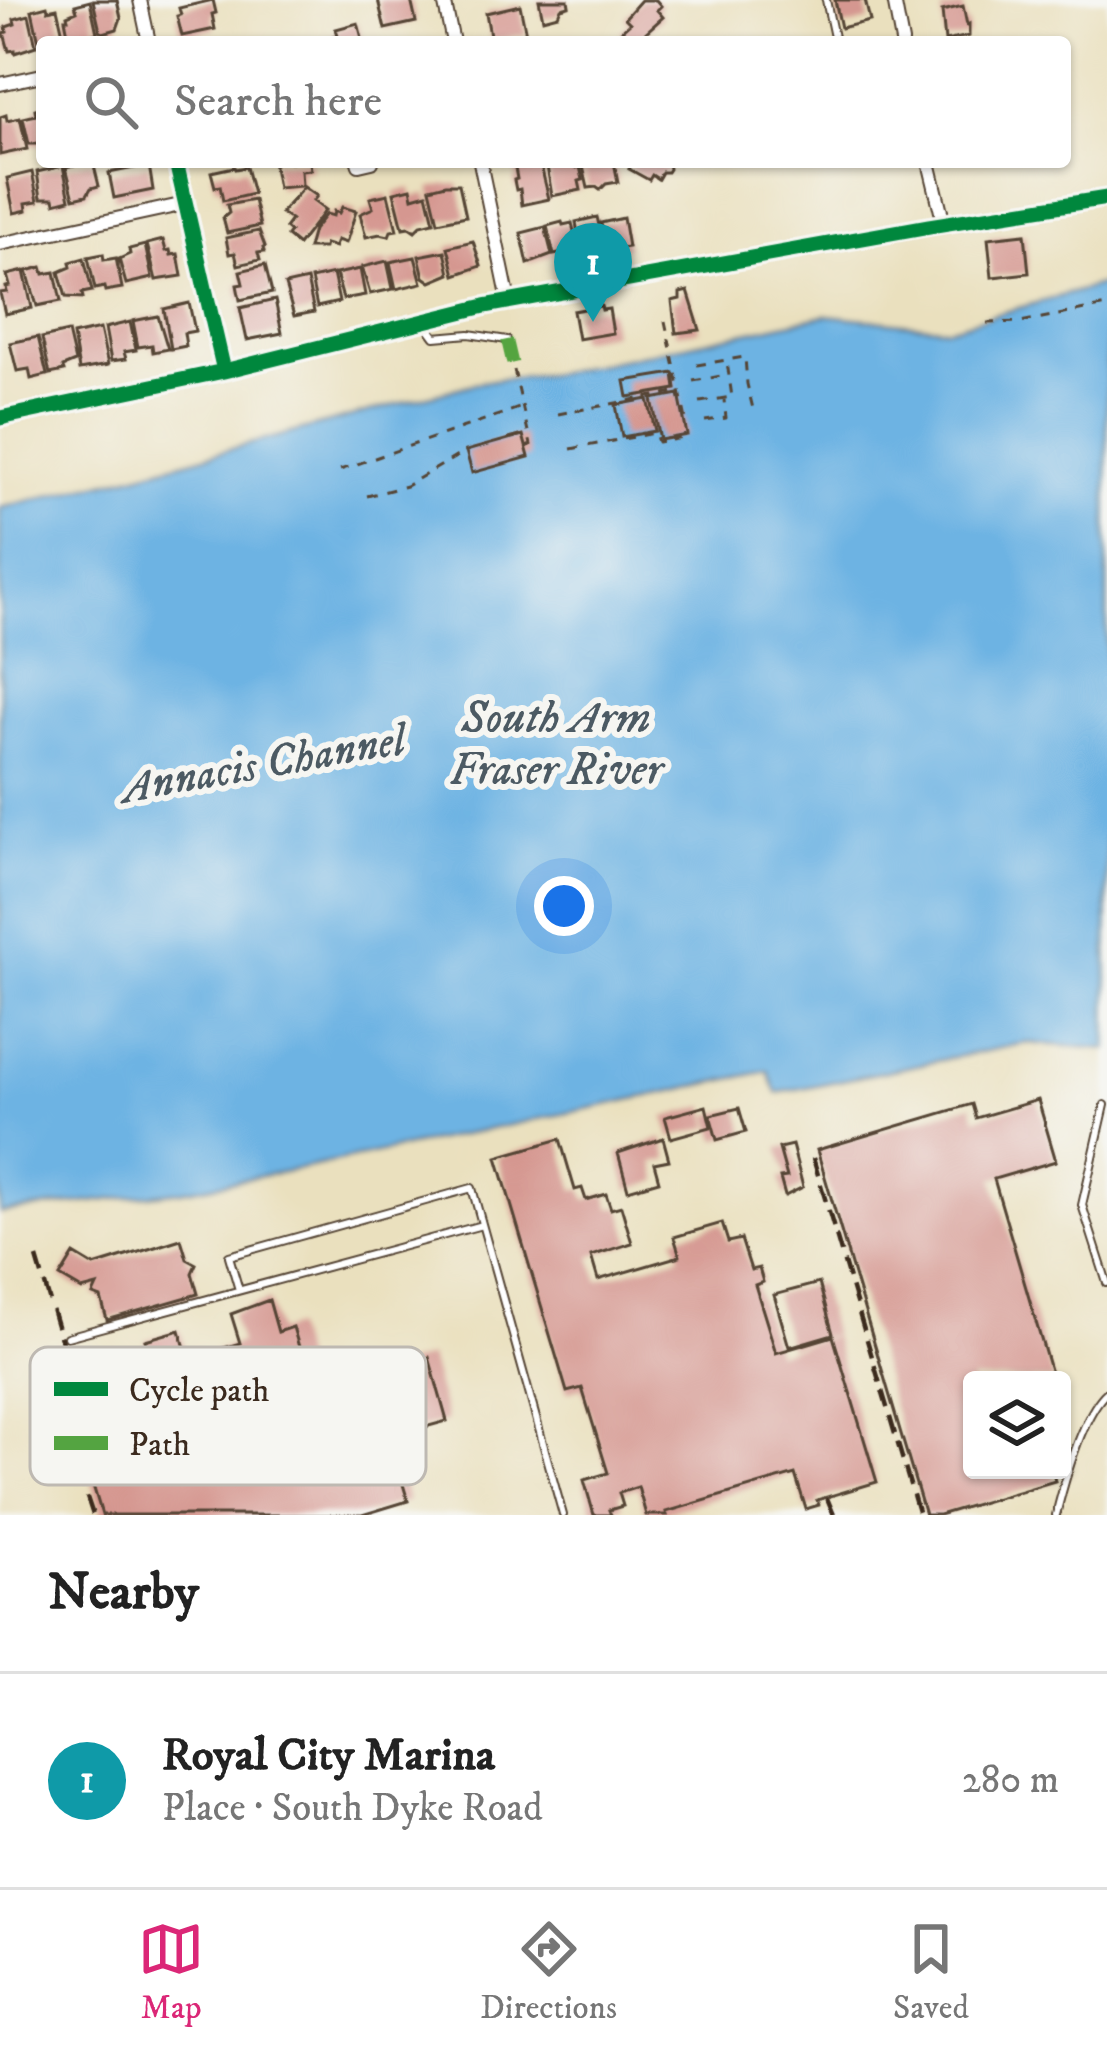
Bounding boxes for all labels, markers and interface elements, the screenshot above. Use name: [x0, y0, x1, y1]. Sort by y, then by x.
search box: [36, 36, 1071, 168]
icon: search: [78, 69, 144, 135]
text: Search here: [174, 74, 382, 130]
pin: 1: [554, 223, 632, 322]
water label: South Arm Fraser River: [449, 691, 665, 799]
water label: Annacis Channel: [113, 712, 414, 818]
your location: [534, 876, 594, 936]
legend: [30, 1347, 426, 1485]
text: Cycle path: [129, 1371, 269, 1412]
map controls: [963, 1371, 1071, 1479]
button: layers: [963, 1371, 1071, 1479]
text: Path: [129, 1425, 190, 1466]
text: Nearby: [48, 1561, 199, 1625]
text: Royal City Marina: [162, 1728, 495, 1784]
text: 1: [80, 1756, 94, 1805]
text: 280 m: [962, 1756, 1059, 1805]
text: Place · South Dyke Road: [162, 1784, 543, 1833]
tab: Map: [138, 1916, 204, 2029]
tab: Directions: [480, 1916, 617, 2029]
tab: Saved: [893, 1916, 969, 2029]

